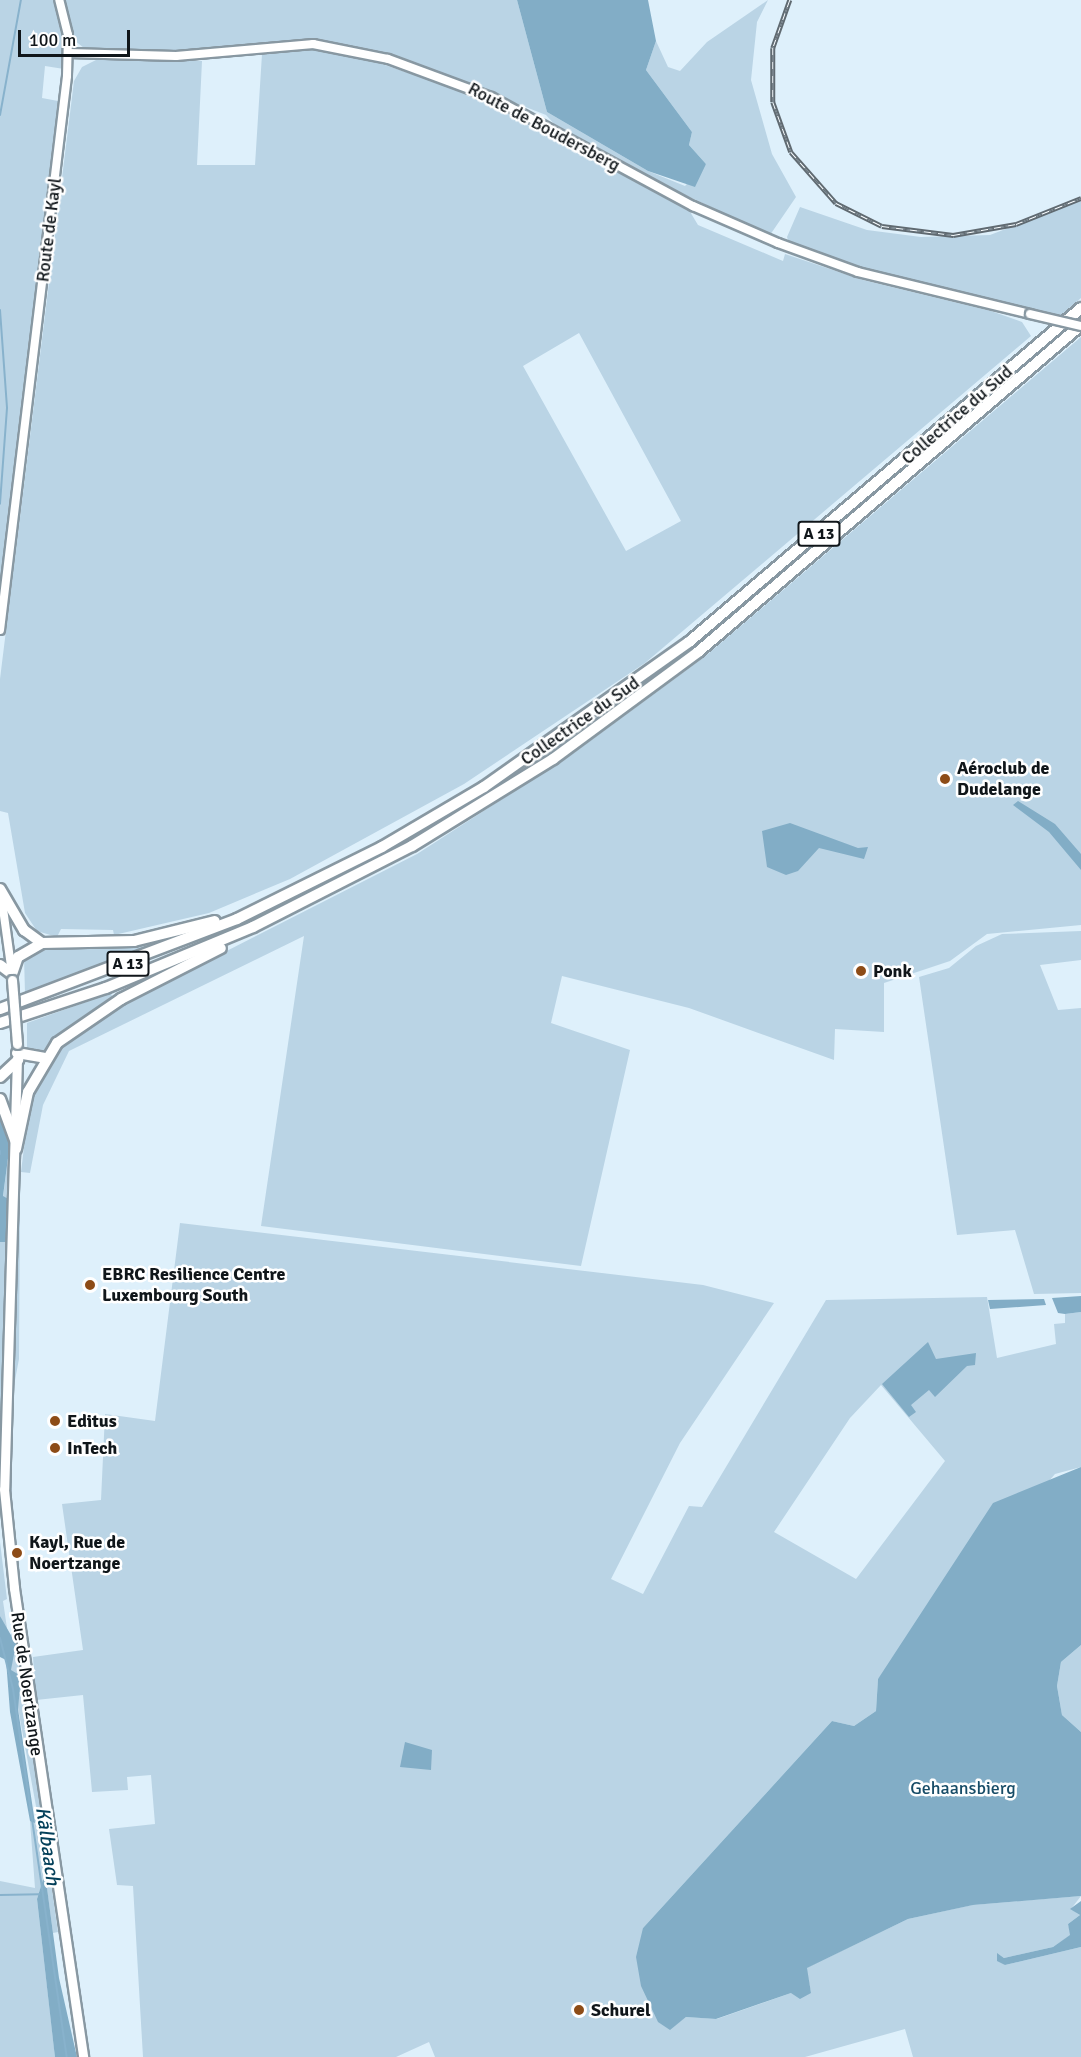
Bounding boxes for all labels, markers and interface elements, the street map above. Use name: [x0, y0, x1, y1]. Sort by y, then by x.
scale bar: [21, 18, 134, 56]
text: 100 m: [29, 29, 76, 51]
street label: Route de Boudersberg: [464, 78, 624, 176]
street label: Route de Kayl: [32, 177, 66, 283]
street label: Collectrice du Sud: [897, 361, 1017, 469]
road number: A 13: [796, 521, 842, 547]
street label: Collectrice du Sud: [516, 672, 644, 770]
place label: Aéroclub de Dudelange: [957, 758, 1050, 800]
marker: Aéroclub de Dudelange: [938, 772, 952, 786]
road number: A 13: [106, 951, 150, 977]
place label: Ponk: [873, 960, 912, 982]
marker: Ponk: [854, 964, 868, 978]
place label: EBRC Resilience Centre Luxembourg South: [102, 1264, 285, 1306]
marker: EBRC Resilience Centre Luxembourg South: [83, 1278, 97, 1292]
place label: Editus: [67, 1410, 117, 1432]
marker: Editus: [48, 1414, 62, 1428]
place label: InTech: [67, 1437, 117, 1459]
marker: InTech: [48, 1441, 62, 1455]
place label: Kayl, Rue de Noertzange: [29, 1532, 125, 1574]
marker: Kayl, Rue de Noertzange: [10, 1546, 24, 1560]
street label: Rue de Noertzange: [6, 1611, 48, 1757]
park label: Gehaansbierg: [910, 1777, 1016, 1799]
water label: Kälbaach: [31, 1805, 65, 1887]
place label: Schurel: [591, 1999, 651, 2021]
marker: Schurel: [572, 2003, 586, 2017]

